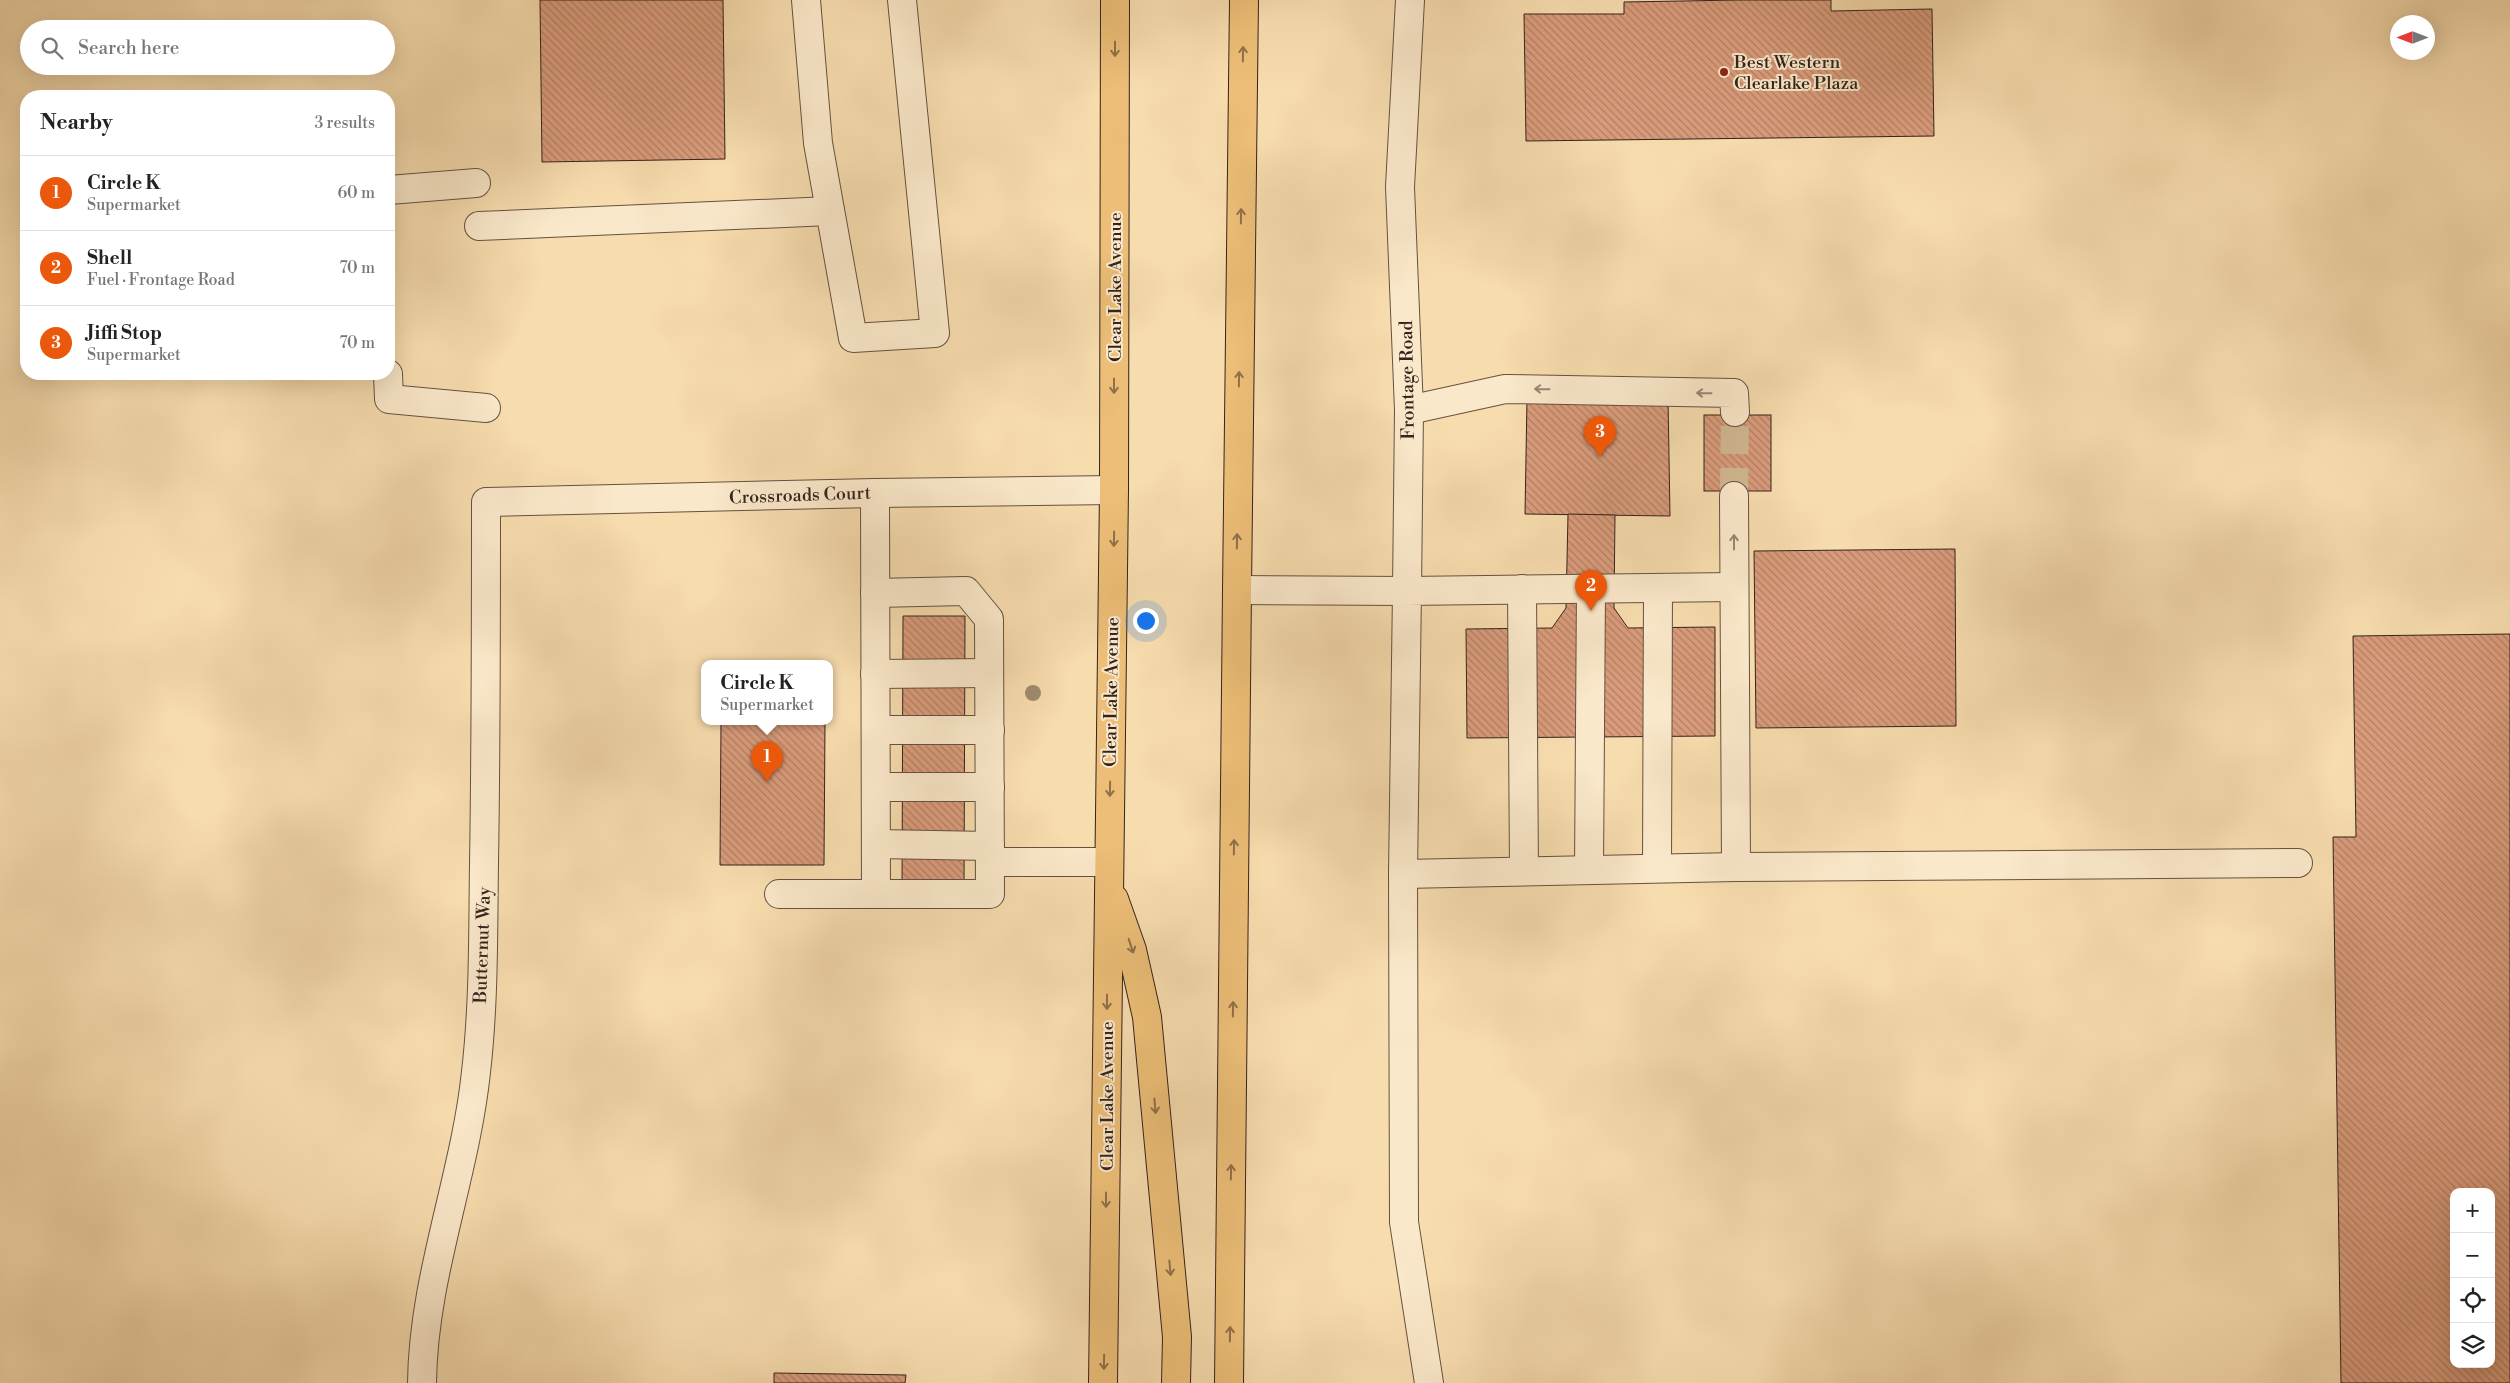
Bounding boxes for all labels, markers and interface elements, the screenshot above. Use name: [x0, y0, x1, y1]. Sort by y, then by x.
north arrow: [2390, 15, 2435, 60]
search box: [20, 20, 395, 75]
icon: search: [38, 34, 66, 62]
text: Search here: [78, 36, 179, 60]
one-way arrow: [1110, 40, 1120, 56]
one-way arrow: [1238, 46, 1248, 62]
place label: Best Western Clearlake Plaza: [1733, 51, 1859, 95]
marker: Best Western Clearlake Plaza: [1718, 66, 1730, 78]
text: Nearby: [40, 110, 113, 136]
text: 3 results: [314, 113, 375, 133]
text: Circle K: [87, 171, 161, 195]
text: 1: [52, 183, 60, 203]
text: 60 m: [337, 183, 375, 203]
text: Supermarket: [87, 195, 181, 215]
one-way arrow: [1236, 208, 1246, 224]
street label: Clear Lake Avenue: [1104, 212, 1127, 362]
text: Shell: [87, 246, 132, 270]
text: 2: [51, 258, 61, 278]
text: 70 m: [339, 258, 375, 278]
text: Fuel · Frontage Road: [87, 270, 235, 290]
street label: Frontage Road: [1395, 319, 1420, 440]
text: Jiffi Stop: [87, 321, 162, 345]
text: 3: [51, 333, 61, 353]
text: 70 m: [339, 333, 375, 353]
text: Supermarket: [87, 345, 181, 365]
one-way arrow: [1234, 371, 1244, 387]
one-way arrow: [1109, 378, 1119, 394]
one-way arrow: [1534, 385, 1550, 394]
one-way arrow: [1696, 388, 1712, 397]
pin: 3: [1584, 416, 1616, 457]
street label: Crossroads Court: [729, 482, 872, 509]
one-way arrow: [1109, 531, 1118, 547]
one-way arrow: [1233, 533, 1242, 549]
one-way arrow: [1729, 534, 1739, 550]
pin: 2: [1575, 570, 1607, 611]
your location: [1133, 608, 1159, 634]
street label: Clear Lake Avenue: [1099, 617, 1124, 767]
popup: [701, 660, 833, 725]
text: Circle K: [720, 671, 794, 695]
text: Supermarket: [720, 695, 814, 715]
pin: 1: [751, 741, 783, 782]
one-way arrow: [1105, 780, 1115, 797]
one-way arrow: [1230, 839, 1239, 855]
street label: Butternut Way: [469, 886, 496, 1005]
one-way arrow: [1126, 937, 1136, 953]
one-way arrow: [1102, 994, 1112, 1010]
one-way arrow: [1228, 1002, 1238, 1018]
street label: Clear Lake Avenue: [1096, 1021, 1119, 1171]
one-way arrow: [1150, 1098, 1160, 1114]
one-way arrow: [1226, 1164, 1236, 1180]
map controls: [2450, 1188, 2495, 1368]
button: +: [2450, 1188, 2495, 1233]
one-way arrow: [1101, 1192, 1111, 1208]
button: −: [2450, 1233, 2495, 1278]
one-way arrow: [1165, 1259, 1175, 1275]
button: locate: [2450, 1278, 2495, 1323]
button: layers: [2450, 1323, 2495, 1368]
one-way arrow: [1225, 1327, 1235, 1343]
one-way arrow: [1099, 1354, 1108, 1370]

